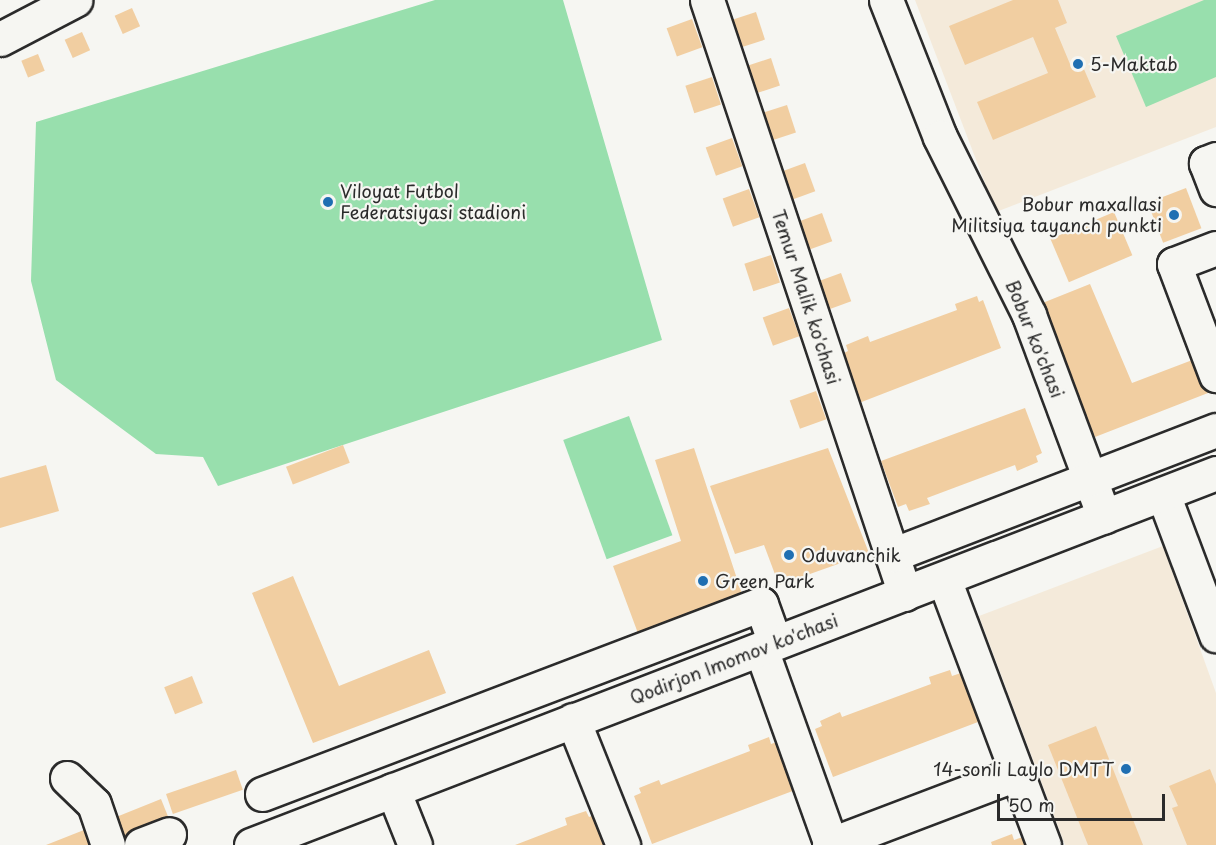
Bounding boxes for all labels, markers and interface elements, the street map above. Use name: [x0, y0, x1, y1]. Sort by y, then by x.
place label: 5-Maktab: [1090, 53, 1178, 75]
marker: 5-Maktab: [1071, 57, 1085, 71]
place label: Viloyat Futbol Federatsiyasi stadioni: [340, 181, 526, 224]
place label: Bobur maxallasi Militsiya tayanch punkti: [951, 194, 1162, 236]
marker: Viloyat Futbol Federatsiyasi stadioni: [321, 195, 335, 209]
street label: Temur Malik ko'chasi: [767, 207, 845, 387]
marker: Bobur maxallasi Militsiya tayanch punkti: [1167, 208, 1181, 222]
street label: Bobur ko'chasi: [1002, 277, 1068, 401]
place label: Oduvanchik: [801, 544, 901, 566]
marker: Oduvanchik: [782, 548, 796, 562]
place label: Green Park: [715, 570, 816, 592]
marker: Green Park: [696, 574, 710, 588]
street label: Qodirjon Imomov ko'chasi: [627, 609, 841, 709]
place label: 14-sonli Laylo DMTT: [933, 758, 1114, 780]
marker: 14-sonli Laylo DMTT: [1119, 762, 1133, 776]
scale bar: [1000, 782, 1168, 820]
text: 50 m: [1008, 791, 1055, 818]

